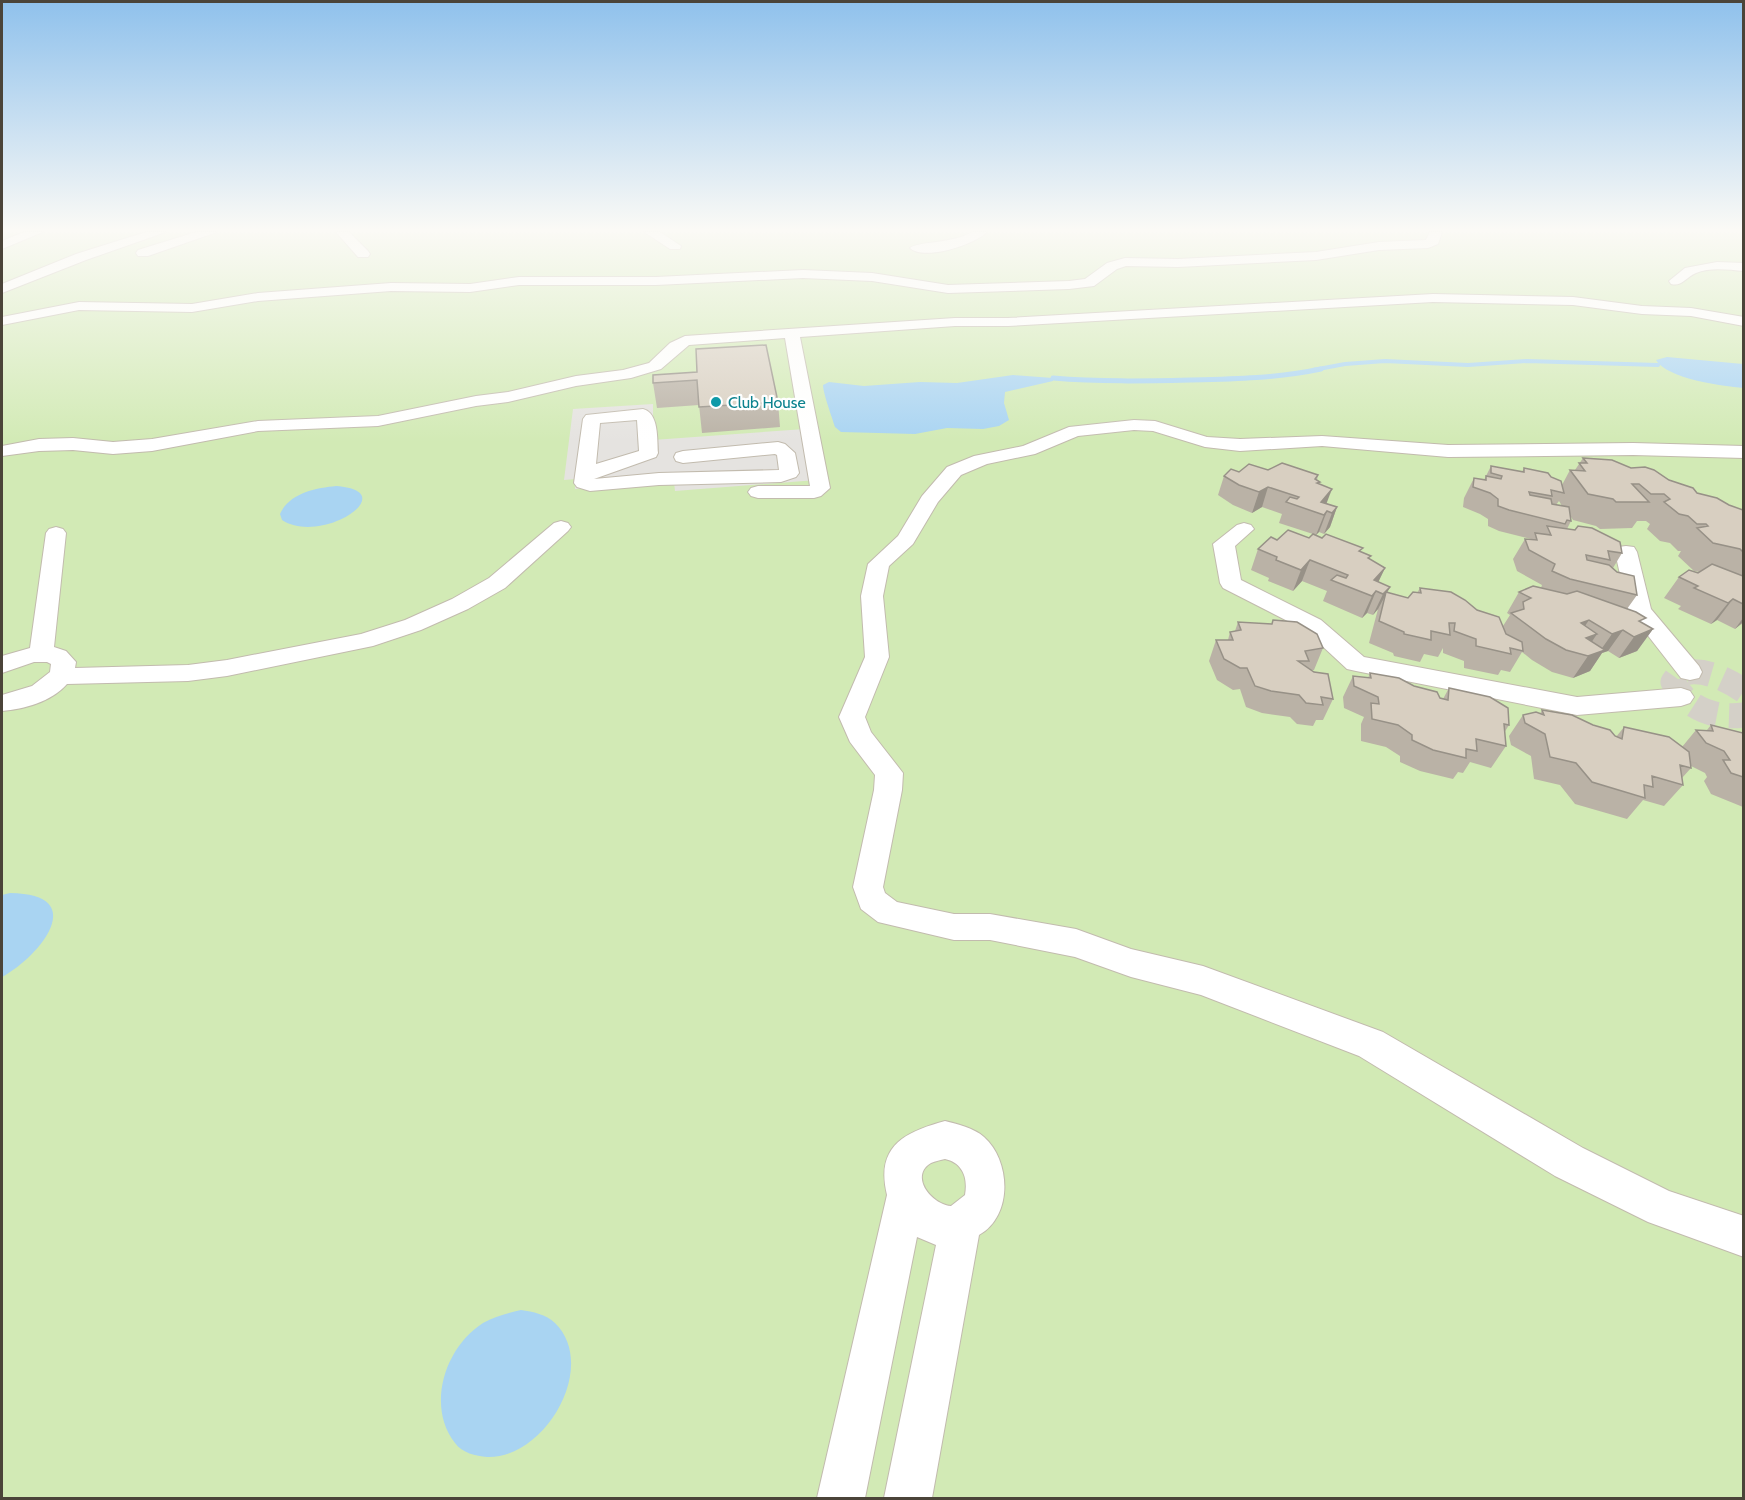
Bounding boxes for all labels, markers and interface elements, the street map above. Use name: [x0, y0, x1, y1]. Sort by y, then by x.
place label: Club House: [728, 393, 806, 412]
marker: Club House: [709, 395, 723, 409]

